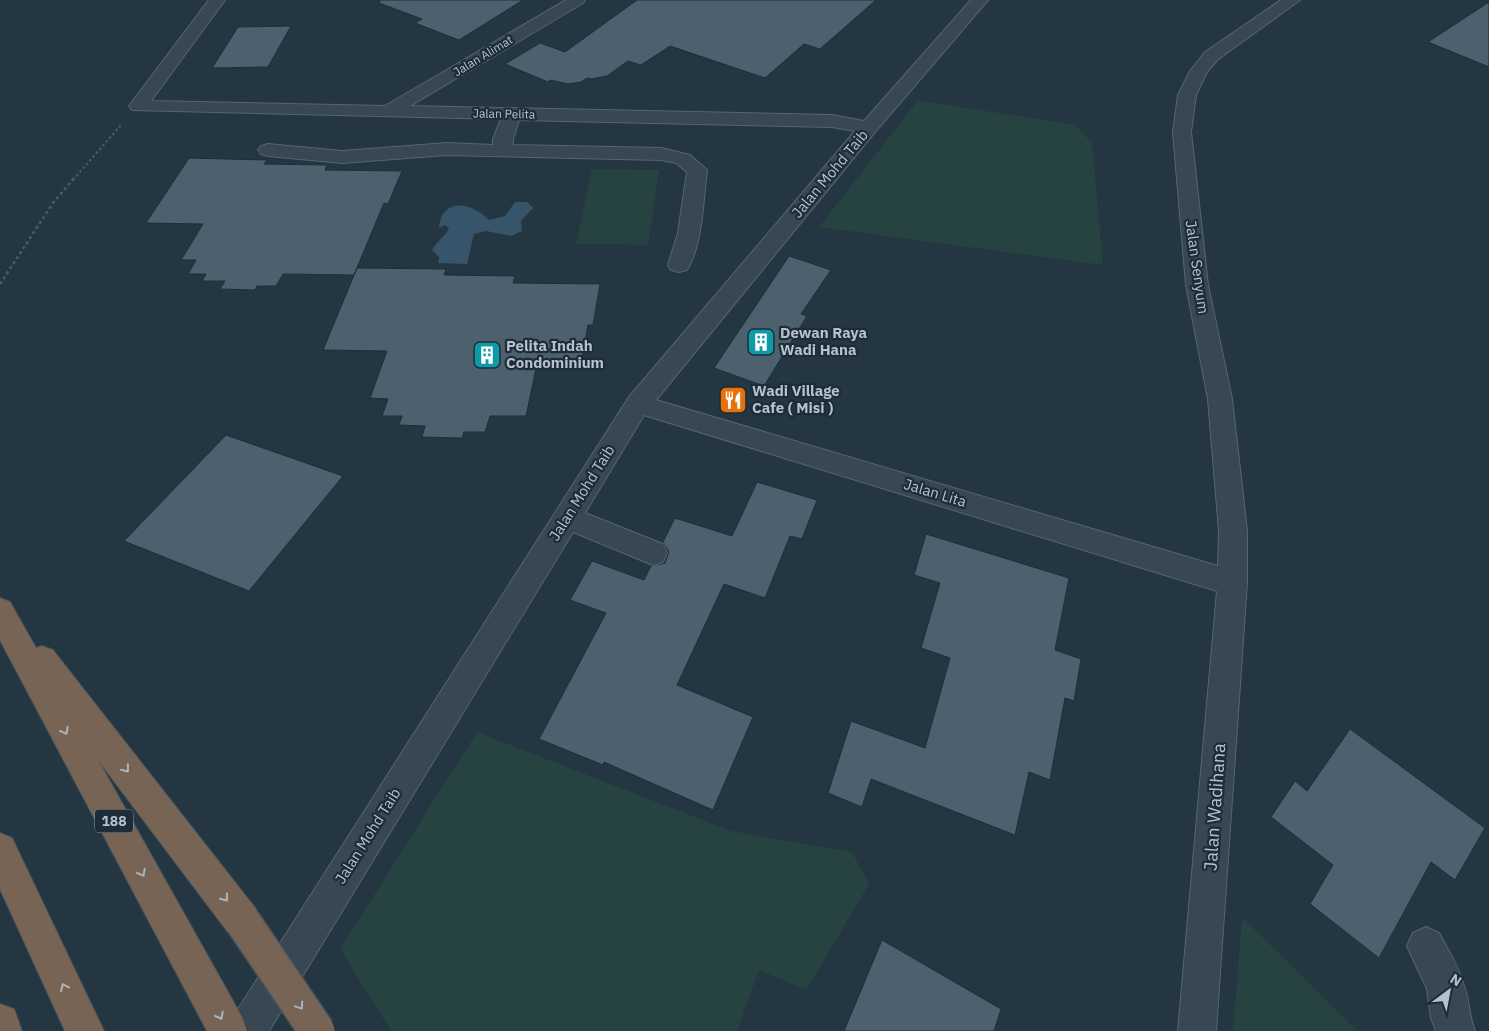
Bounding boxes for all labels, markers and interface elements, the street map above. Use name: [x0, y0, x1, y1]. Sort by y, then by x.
street label: Jalan Alimat: [450, 32, 515, 79]
street label: Jalan Pelita: [473, 105, 536, 122]
street label: Jalan Mohd Taib: [787, 126, 872, 222]
street label: Jalan Senyum: [1182, 219, 1213, 315]
place label: Dewan Raya Wadi Hana: [780, 323, 867, 359]
building icon: Dewan Raya Wadi Hana: [746, 327, 776, 357]
place label: Pelita Indah Condominium: [506, 336, 604, 372]
building icon: Pelita Indah Condominium: [472, 340, 502, 370]
place label: Wadi Village Cafe ( Misi ): [752, 381, 840, 417]
restaurant icon: Wadi Village Cafe ( Misi ): [718, 385, 748, 415]
street label: Jalan Mohd Taib: [545, 441, 619, 544]
street label: Jalan Lita: [902, 474, 969, 511]
one-way arrow: [59, 725, 69, 734]
street label: Jalan Wadihana: [1199, 742, 1230, 872]
one-way arrow: [120, 763, 128, 772]
street label: Jalan Mohd Taib: [331, 784, 405, 887]
road number: 188: [95, 809, 133, 832]
one-way arrow: [136, 868, 146, 877]
one-way arrow: [219, 892, 227, 901]
north arrow: [1424, 966, 1474, 1016]
text: N: [1447, 970, 1465, 990]
one-way arrow: [60, 983, 70, 992]
one-way arrow: [294, 1000, 303, 1010]
one-way arrow: [214, 1011, 224, 1020]

